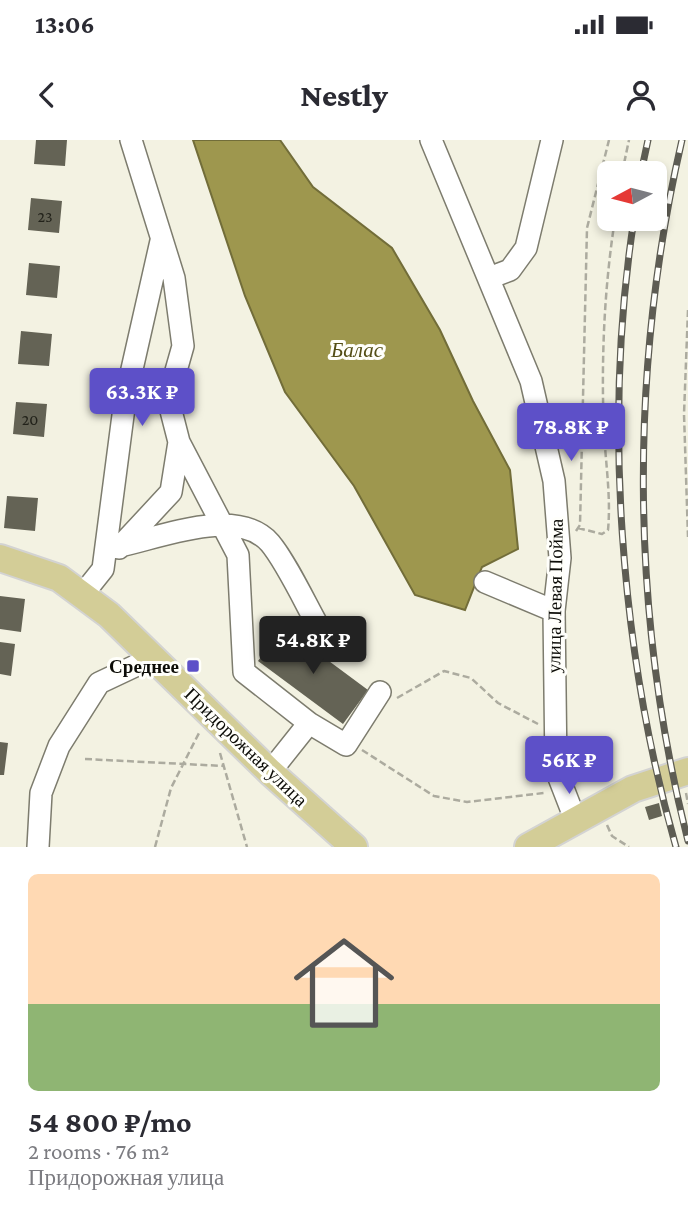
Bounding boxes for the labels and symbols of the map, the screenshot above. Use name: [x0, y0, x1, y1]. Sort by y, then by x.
north arrow: [597, 161, 667, 231]
house number: 23: [37, 208, 53, 225]
water label: Балас: [330, 338, 384, 362]
pin: 63.3K ₽: [77, 369, 207, 428]
pin: 78.8K ₽: [506, 404, 636, 463]
house number: 20: [22, 411, 38, 428]
street label: улица Левая Пойма: [543, 518, 567, 674]
pin: 54.8K ₽: [248, 616, 378, 676]
place label: Среднее: [109, 656, 179, 677]
marker: Среднее: [185, 658, 201, 674]
street label: Придорожная улица: [180, 683, 312, 811]
pin: 56K ₽: [520, 736, 618, 796]

